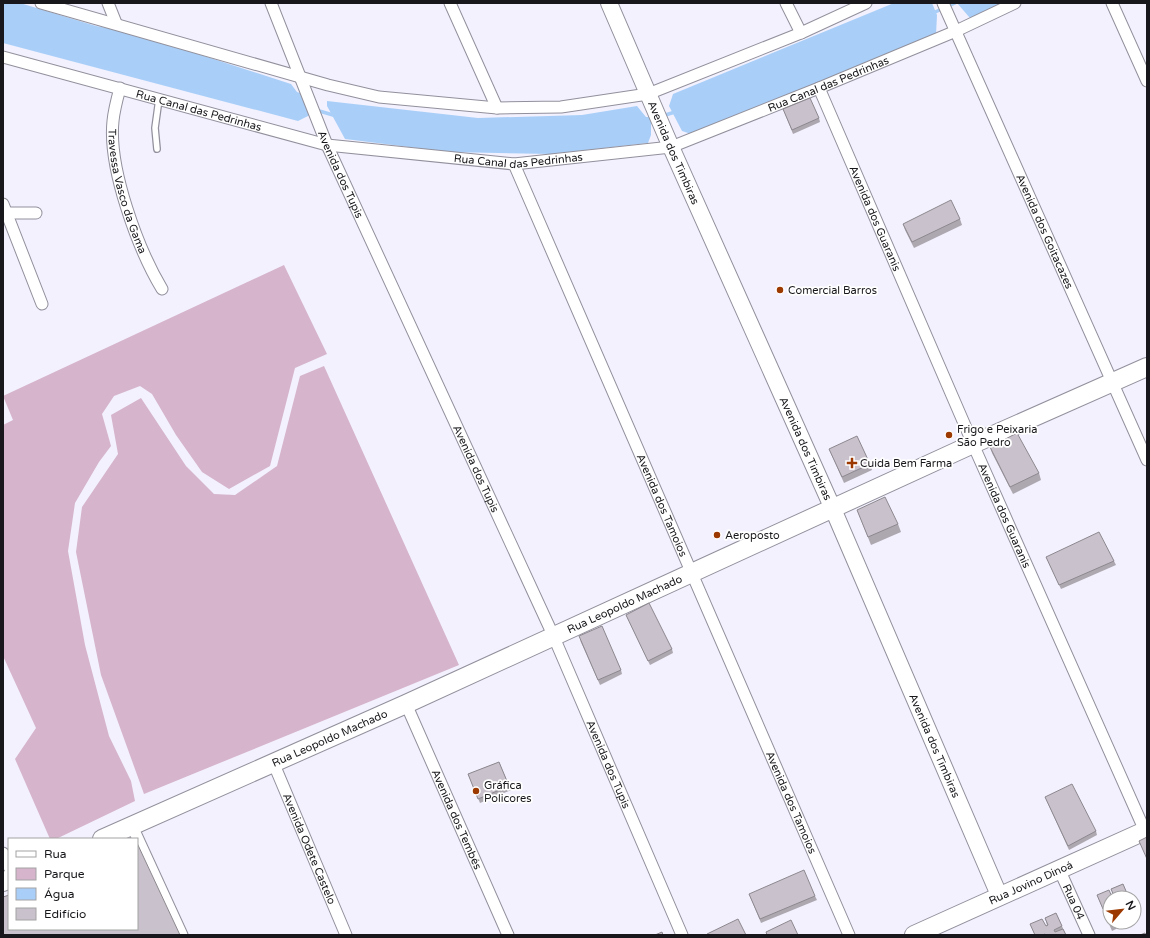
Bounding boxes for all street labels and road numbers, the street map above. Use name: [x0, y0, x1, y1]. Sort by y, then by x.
street label: Rua Canal das Pedrinhas: [766, 53, 891, 114]
street label: Rua Canal das Pedrinhas: [135, 87, 263, 133]
street label: Avenida dos Timbiras: [645, 99, 702, 206]
street label: Travessa Vasco da Gama: [106, 129, 150, 256]
street label: Avenida dos Tupis: [315, 129, 366, 220]
street label: Rua Canal das Pedrinhas: [453, 150, 583, 171]
street label: Avenida dos Guaranis: [847, 164, 904, 273]
street label: Avenida dos Goitacazes: [1014, 172, 1076, 291]
street label: Avenida dos Timbiras: [777, 395, 835, 502]
street label: Avenida dos Tupis: [450, 423, 502, 514]
street label: Avenida dos Tamoios: [634, 452, 690, 559]
street label: Avenida dos Guaranis: [976, 461, 1034, 570]
street label: Rua Leopoldo Machado: [565, 572, 684, 636]
street label: Avenida dos Timbiras: [907, 692, 963, 800]
street label: Rua Leopoldo Machado: [270, 706, 390, 769]
street label: Avenida dos Tupis: [584, 718, 633, 810]
street label: Avenida dos Tamoios: [763, 749, 819, 856]
street label: Avenida dos Tembés: [429, 767, 485, 871]
street label: Avenida Odete Castelo: [280, 791, 339, 906]
street label: Rua Jovino Dinoá: [987, 858, 1075, 907]
street label: Rua 04: [1060, 882, 1088, 922]

